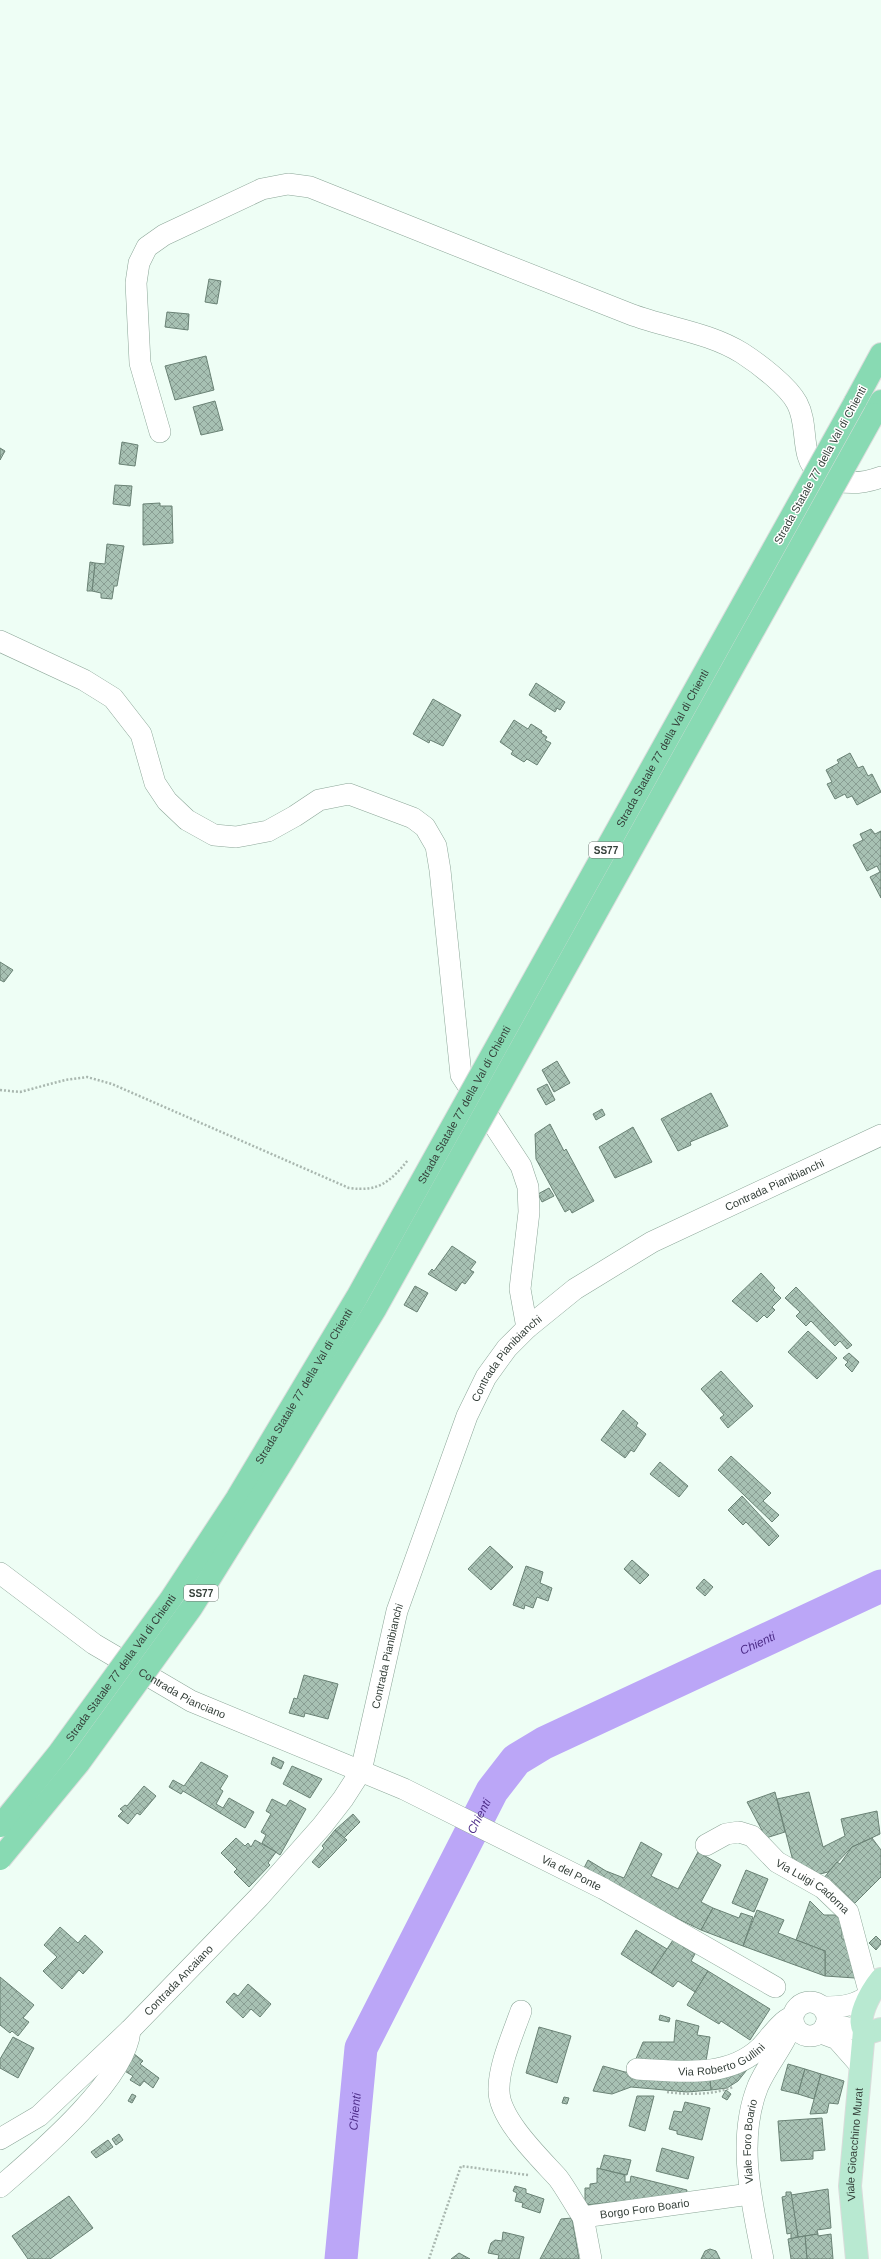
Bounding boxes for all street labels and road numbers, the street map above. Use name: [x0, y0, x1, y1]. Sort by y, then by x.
street label: Strada Statale 77 della Val di Chienti: [772, 384, 868, 546]
street label: Strada Statale 77 della Val di Chienti: [614, 667, 711, 829]
road number: SS77: [589, 842, 623, 858]
street label: Strada Statale 77 della Val di Chienti: [415, 1024, 513, 1186]
street label: Contrada Pianibianchi: [723, 1157, 826, 1213]
street label: Strada Statale 77 della Val di Chienti: [253, 1307, 355, 1466]
street label: Contrada Pianibianchi: [469, 1313, 544, 1404]
road number: SS77: [184, 1585, 218, 1601]
street label: Strada Statale 77 della Val di Chienti: [63, 1592, 178, 1744]
street label: Contrada Pianibianchi: [369, 1602, 405, 1710]
street label: Contrada Pianciano: [137, 1666, 228, 1721]
street label: Via del Ponte: [540, 1853, 603, 1893]
street label: Via Luigi Cadorna: [774, 1857, 852, 1917]
street label: Contrada Ancaiano: [141, 1942, 215, 2018]
street label: Via Roberto Gullini: [678, 2041, 767, 2077]
street label: Viale Gioacchino Murat: [844, 2087, 865, 2202]
street label: Viale Foro Boario: [741, 2098, 759, 2184]
street label: Borgo Foro Boario: [599, 2196, 690, 2221]

